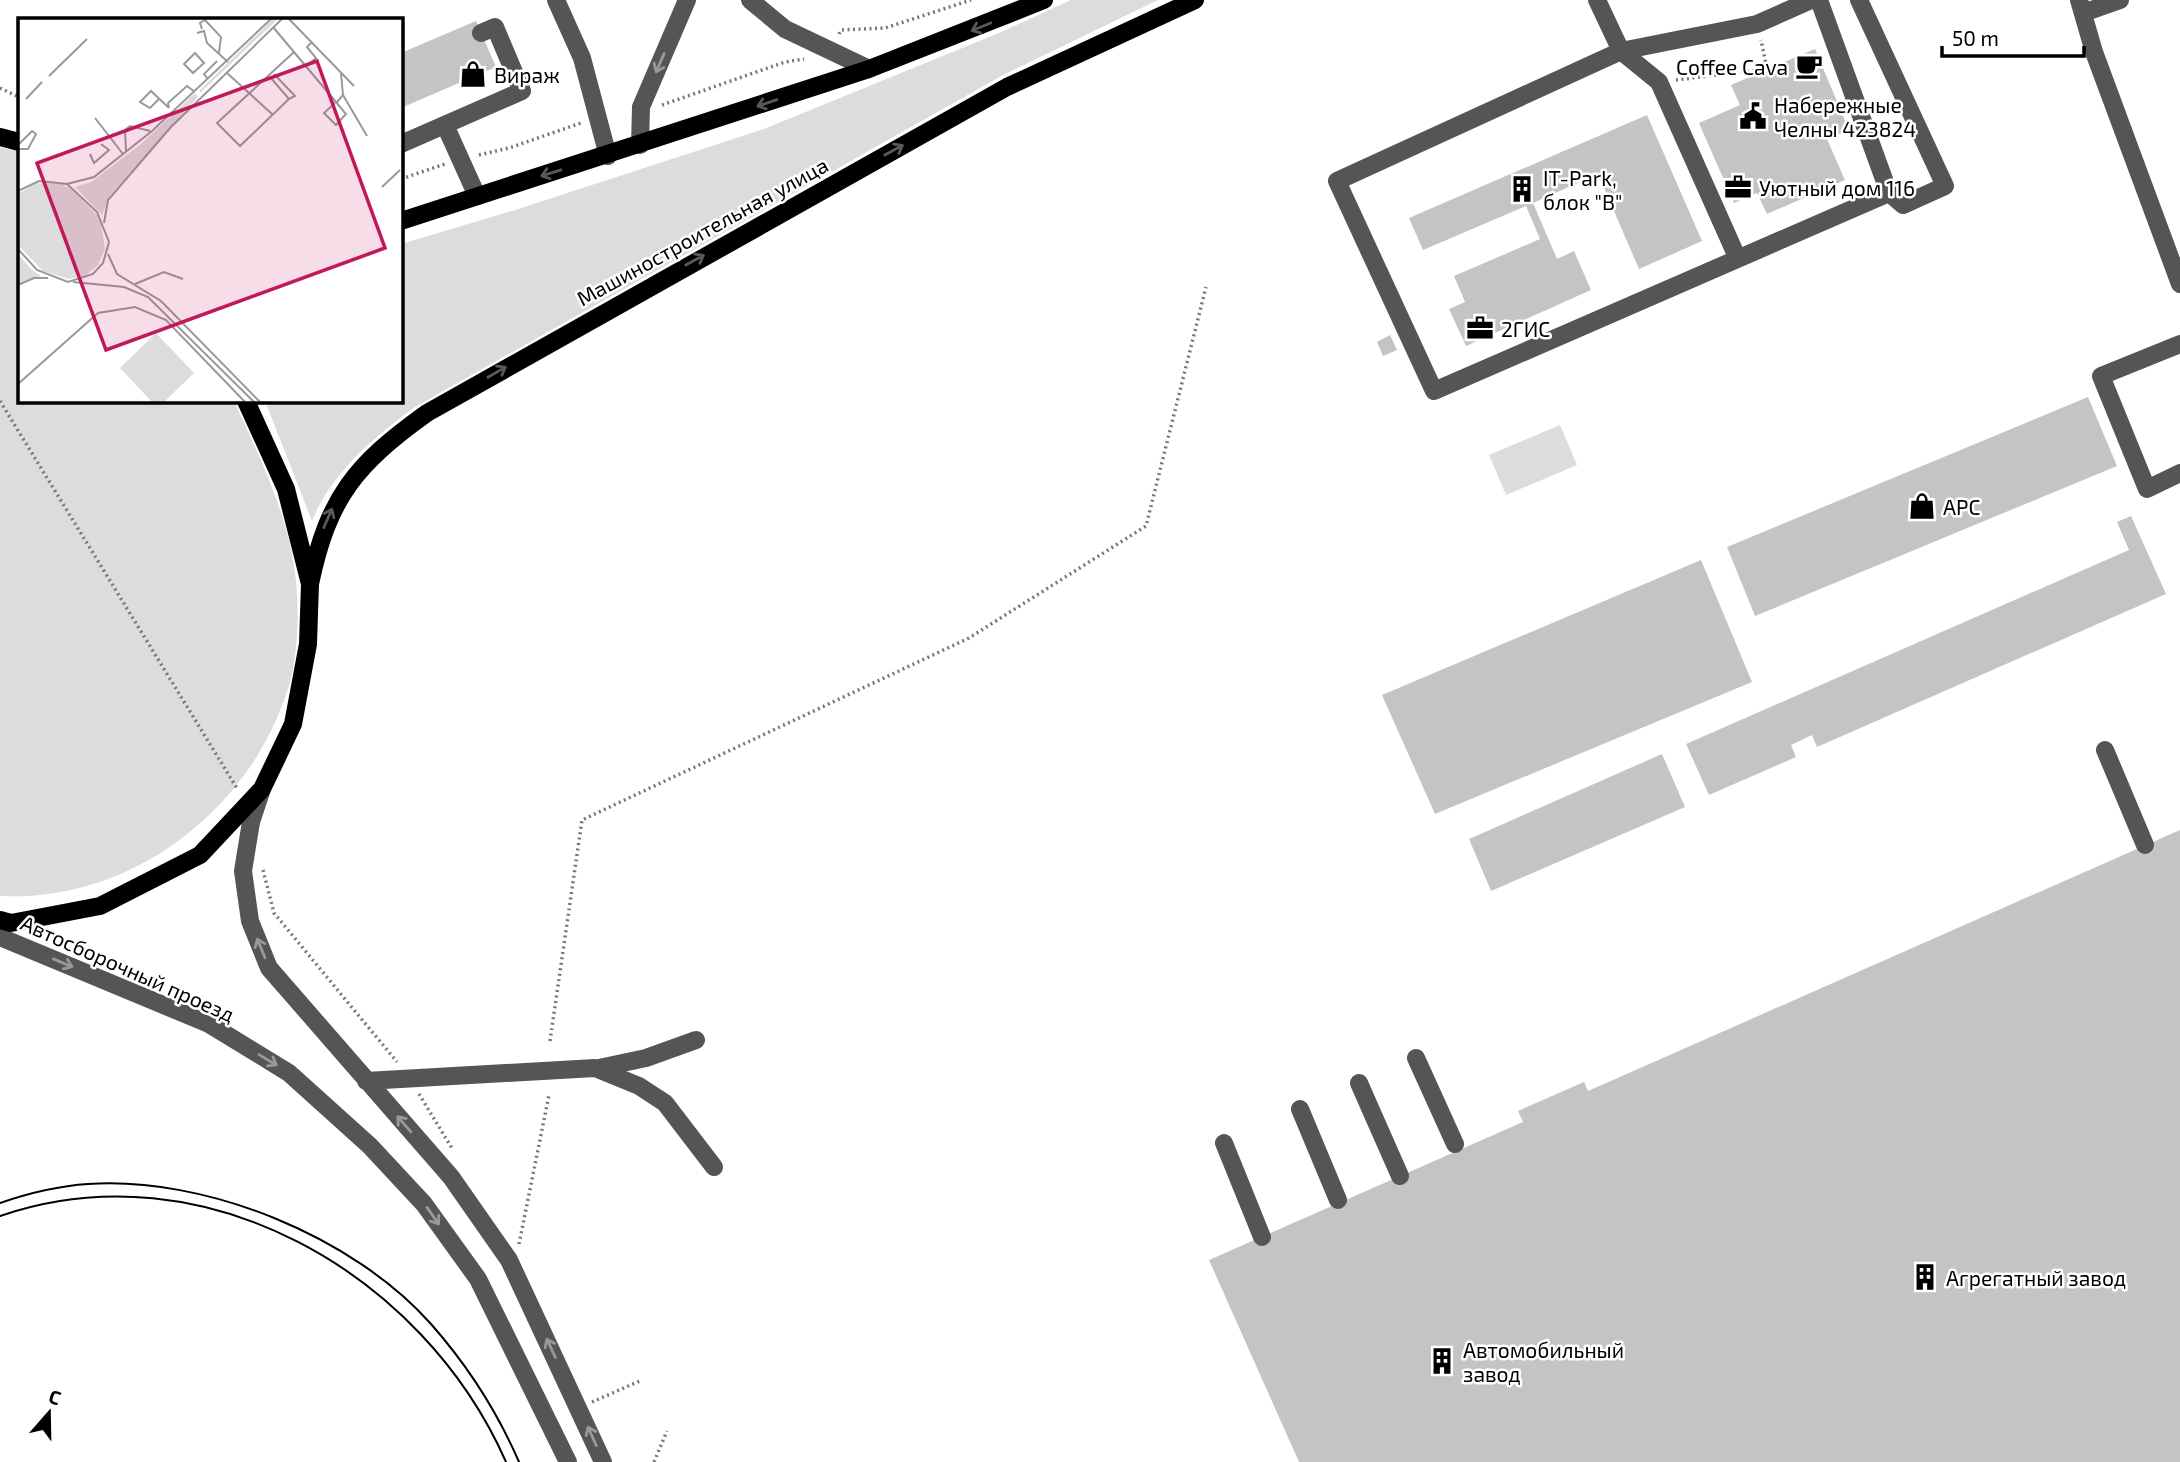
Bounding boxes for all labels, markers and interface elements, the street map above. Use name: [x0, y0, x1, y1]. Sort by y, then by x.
scale bar: [1942, 14, 2084, 58]
inset map: [18, 18, 402, 402]
one-way arrow: [971, 21, 993, 34]
text: 50 m: [1952, 25, 1999, 50]
one-way arrow: [653, 51, 666, 73]
cafe icon: Coffee Cava: [1794, 51, 1824, 81]
place label: Coffee Cava: [1676, 54, 1788, 79]
shop icon: Вираж: [458, 59, 488, 89]
place label: Вираж: [494, 62, 560, 87]
place label: Набережные Челны 423824: [1774, 92, 1916, 141]
one-way arrow: [756, 97, 778, 110]
public building icon: Набережные Челны 423824: [1738, 101, 1768, 131]
one-way arrow: [883, 143, 903, 157]
street label: Машиностроительная улица: [572, 151, 832, 311]
place label: IT-Park, блок "В": [1543, 165, 1622, 214]
one-way arrow: [540, 168, 562, 181]
office icon: Уютный дом 116: [1723, 172, 1753, 202]
building icon: IT-Park, блок "В": [1507, 174, 1537, 204]
place label: Уютный дом 116: [1759, 175, 1915, 200]
one-way arrow: [684, 253, 705, 267]
office icon: 2ГИС: [1465, 313, 1495, 343]
place label: 2ГИС: [1501, 316, 1550, 341]
one-way arrow: [486, 365, 506, 379]
shop icon: АРС: [1907, 491, 1937, 521]
place label: АРС: [1943, 494, 1980, 519]
one-way arrow: [322, 508, 335, 530]
street label: Автосборочный проезд: [17, 910, 239, 1026]
one-way arrow: [254, 937, 267, 959]
one-way arrow: [52, 957, 73, 970]
one-way arrow: [258, 1053, 278, 1067]
one-way arrow: [396, 1115, 412, 1133]
one-way arrow: [426, 1206, 440, 1225]
building icon: Агрегатный завод: [1910, 1262, 1940, 1292]
place label: Агрегатный завод: [1946, 1265, 2126, 1290]
place label: Автомобильный завод: [1463, 1337, 1624, 1386]
one-way arrow: [544, 1338, 557, 1359]
building icon: Автомобильный завод: [1427, 1346, 1457, 1376]
north arrow: [14, 1378, 84, 1448]
text: С: [46, 1384, 64, 1409]
one-way arrow: [585, 1426, 598, 1447]

